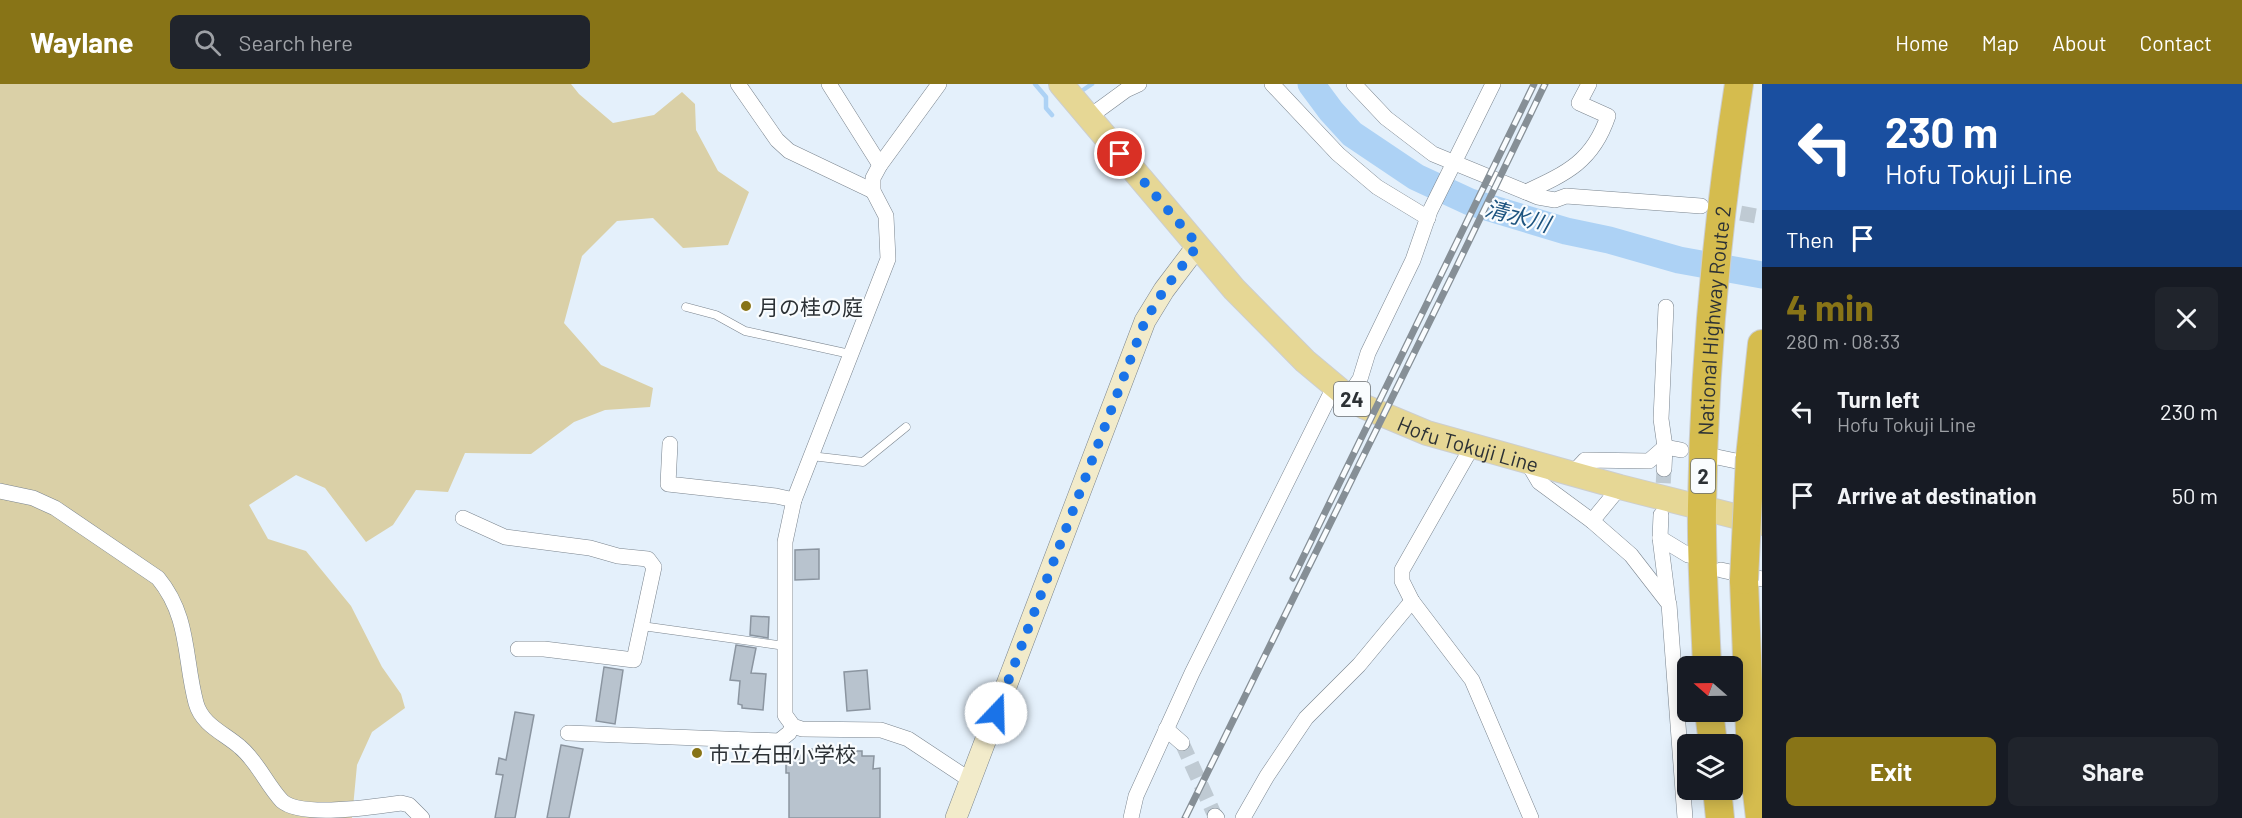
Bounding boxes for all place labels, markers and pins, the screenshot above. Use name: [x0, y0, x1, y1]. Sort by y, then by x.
pin: [1094, 128, 1145, 179]
place label: 月の桂の庭: [758, 294, 863, 319]
marker: 月の桂の庭: [739, 299, 753, 313]
place label: 市立右田小学校: [709, 741, 856, 766]
marker: 市立右田小学校: [690, 746, 704, 760]

